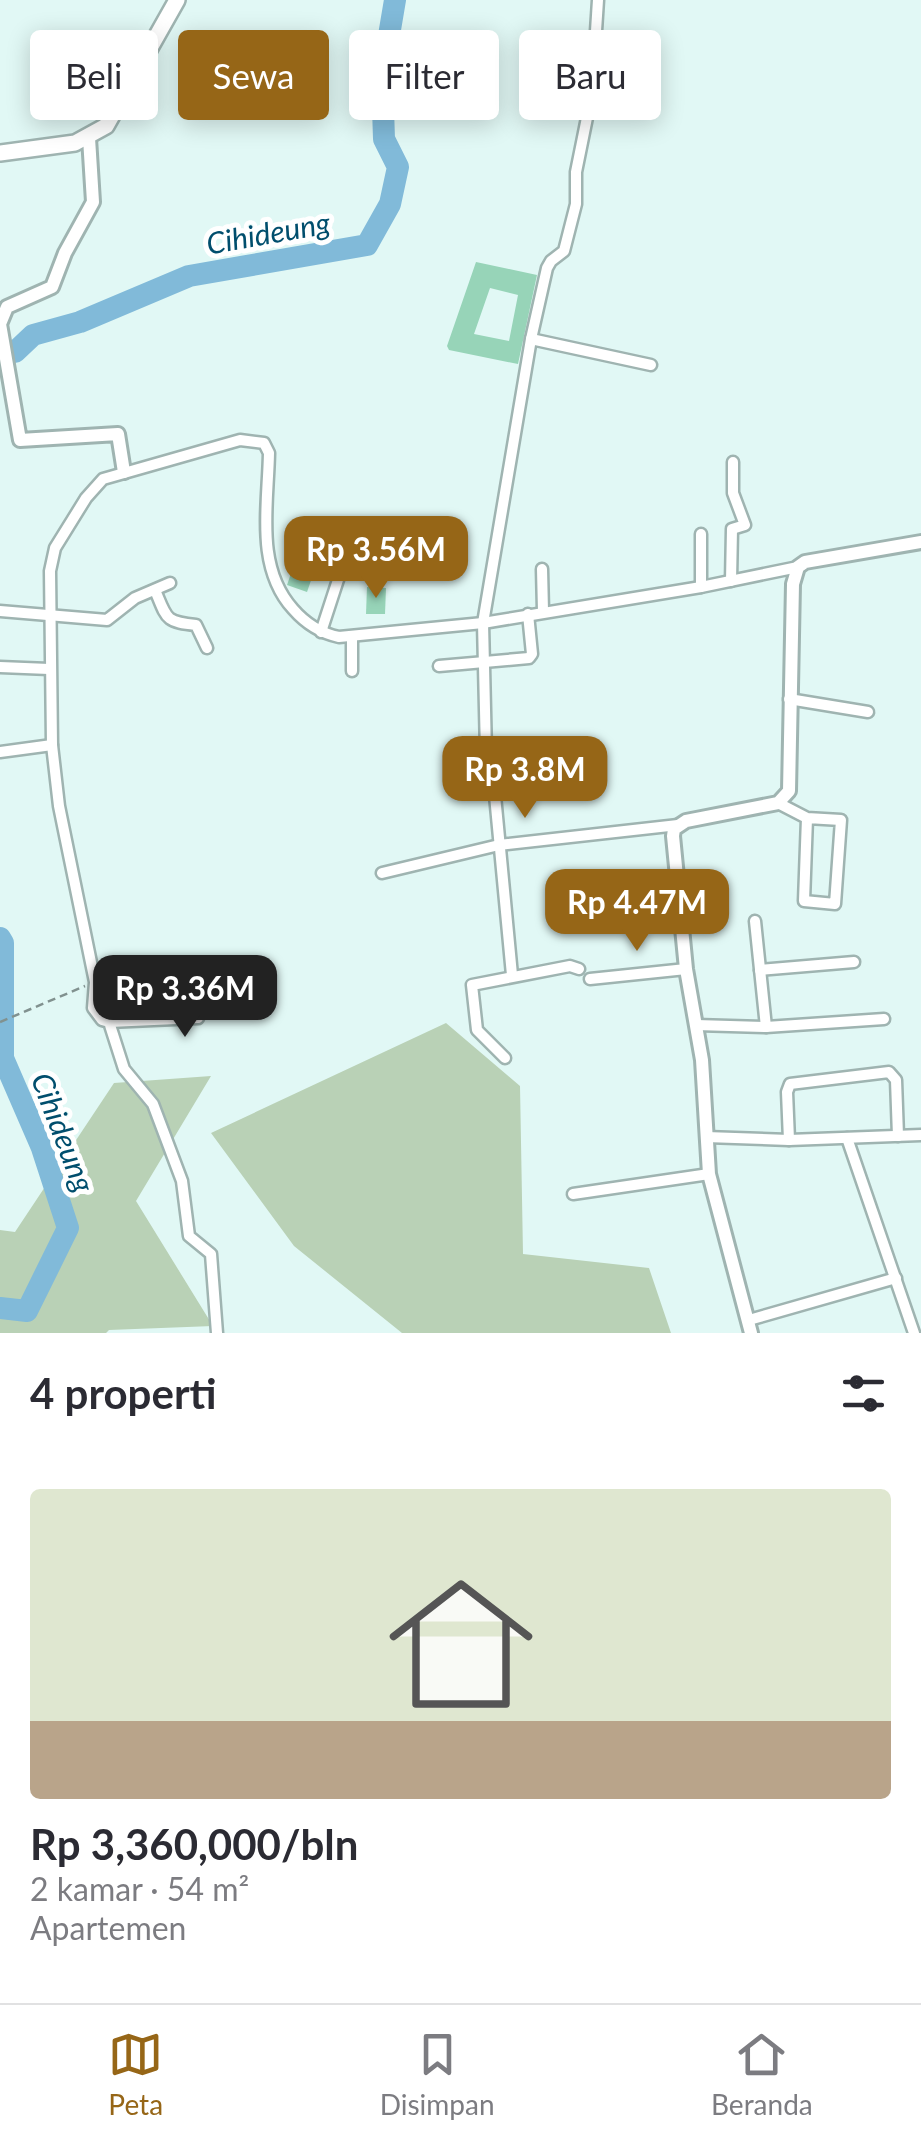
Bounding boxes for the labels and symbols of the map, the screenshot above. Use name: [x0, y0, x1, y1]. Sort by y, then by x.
water label: Cihideung: [203, 203, 333, 261]
pin: Rp 3.56M: [273, 516, 479, 601]
pin: Rp 3.8M: [433, 736, 617, 821]
pin: Rp 4.47M: [534, 869, 740, 954]
pin: Rp 3.36M: [82, 955, 288, 1040]
water label: Cihideung: [25, 1067, 103, 1197]

